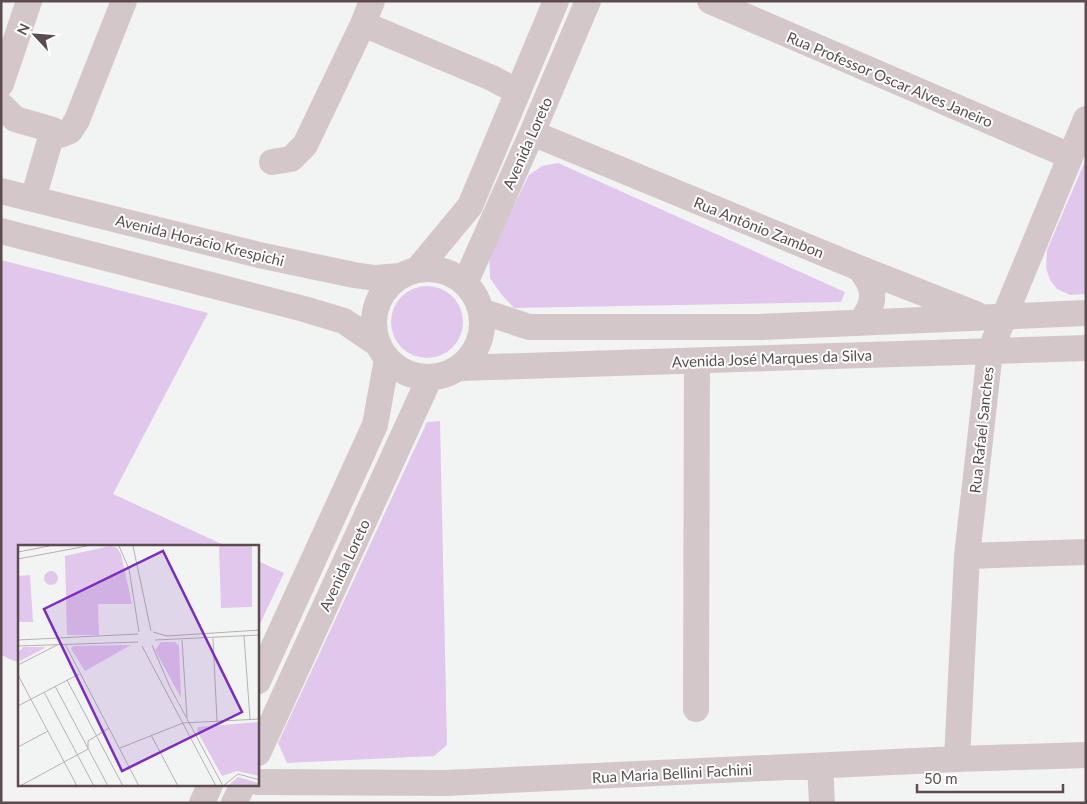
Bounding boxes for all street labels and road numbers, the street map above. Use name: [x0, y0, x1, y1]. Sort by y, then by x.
street label: Rua Professor Oscar Alves Janeiro: [784, 27, 996, 131]
street label: Avenida Loreto: [499, 94, 555, 192]
street label: Rua Antônio Zambon: [691, 193, 827, 261]
street label: Avenida Horácio Krespichi: [114, 210, 286, 270]
street label: Avenida José Marques da Silva: [672, 346, 872, 370]
street label: Rua Rafael Sanches: [965, 366, 997, 494]
street label: Avenida Loreto: [315, 516, 373, 614]
street label: Rua Maria Bellini Fachini: [592, 760, 752, 786]

